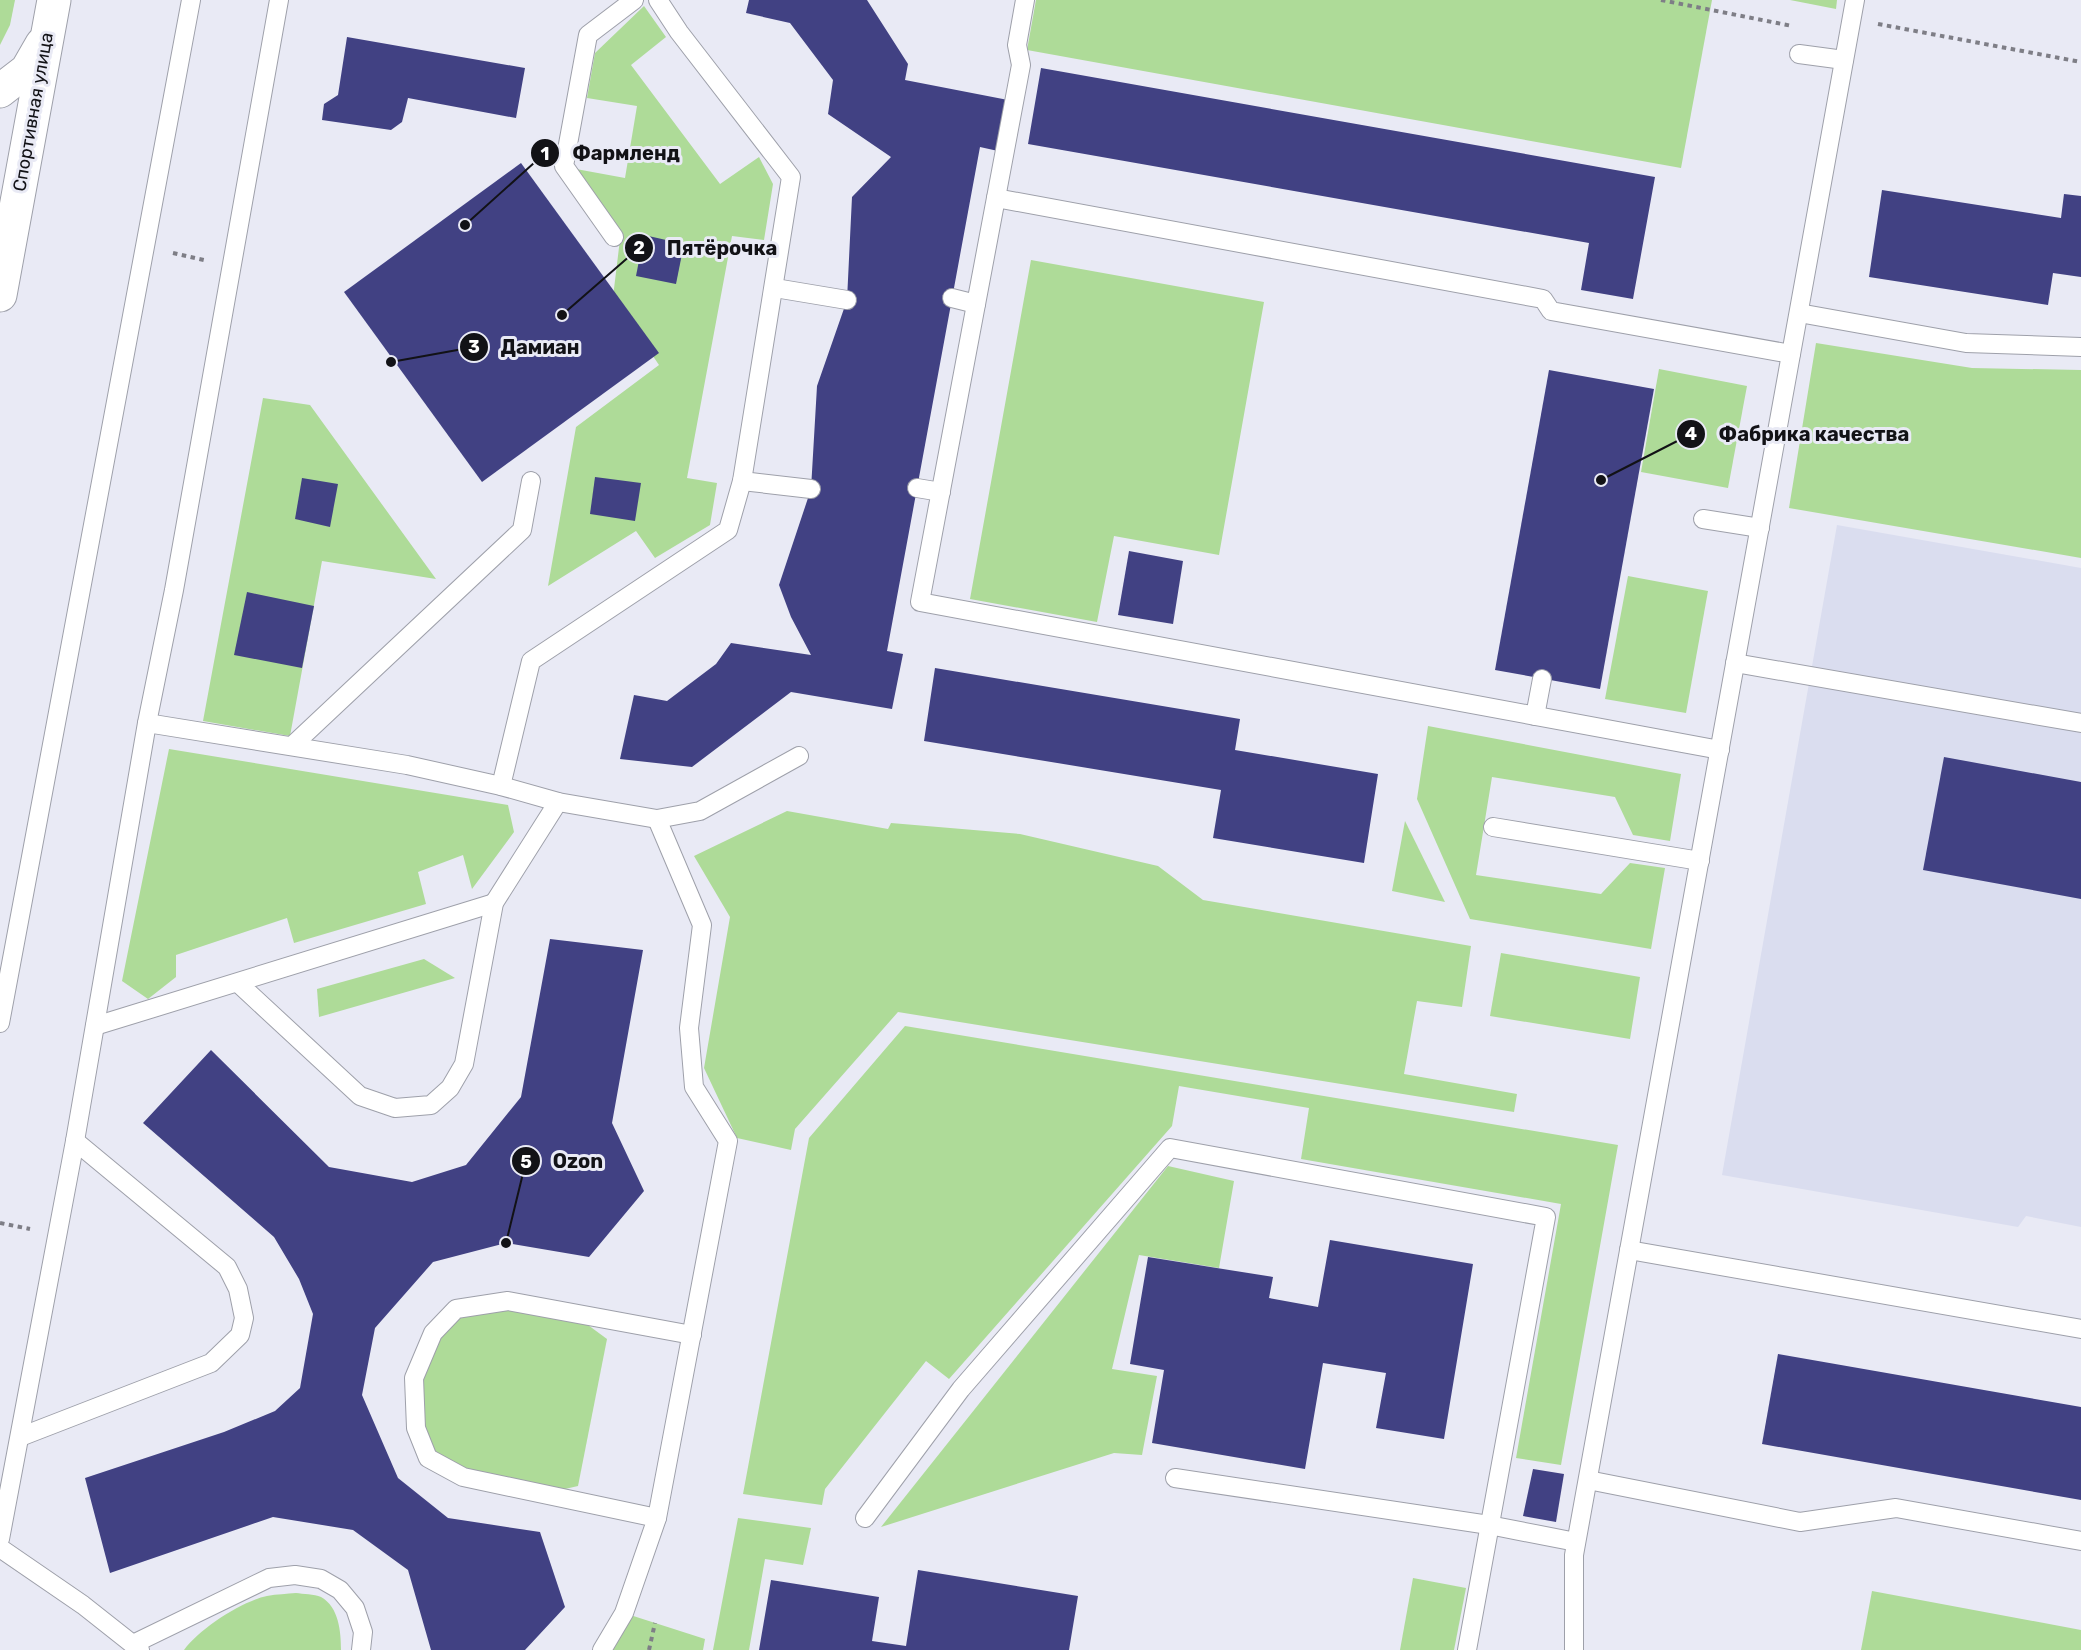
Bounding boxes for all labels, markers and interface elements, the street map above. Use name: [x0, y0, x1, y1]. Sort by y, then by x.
street label: Спортивная улица: [8, 31, 58, 193]
callout: Фармленд: [530, 134, 692, 172]
text: Фармленд: [572, 141, 680, 165]
text: 1: [541, 143, 549, 165]
callout: Пятёрочка: [624, 229, 789, 267]
text: Пятёрочка: [667, 236, 777, 260]
text: 2: [633, 237, 645, 259]
callout: Дамиан: [459, 328, 592, 366]
text: Дамиан: [500, 335, 580, 359]
text: 3: [468, 336, 480, 358]
callout: Фабрика качества: [1676, 415, 1921, 453]
text: Фабрика качества: [1719, 422, 1909, 446]
text: 4: [1685, 423, 1697, 445]
callout: Ozon: [511, 1142, 616, 1180]
text: Ozon: [553, 1149, 603, 1173]
text: 5: [520, 1151, 532, 1173]

